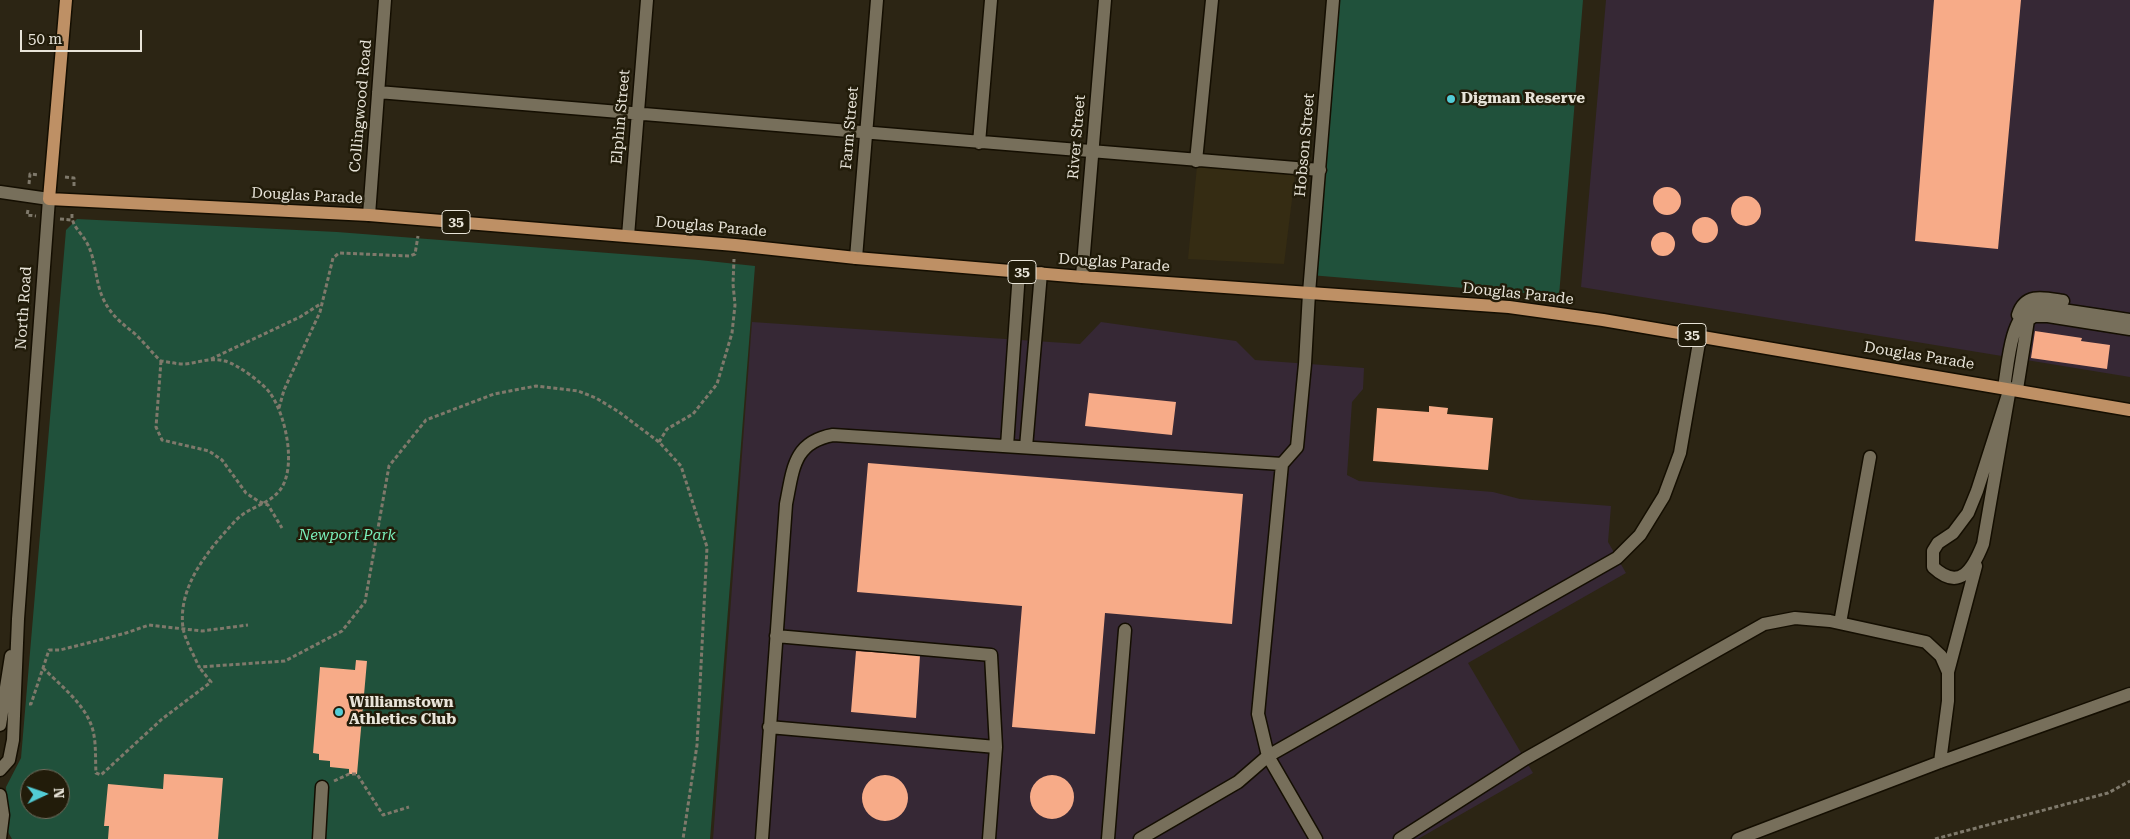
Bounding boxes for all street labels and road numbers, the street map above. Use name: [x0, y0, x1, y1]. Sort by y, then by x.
street label: Collingwood Road: [346, 39, 376, 173]
street label: Elphin Street: [608, 69, 634, 165]
street label: Farm Street: [837, 86, 863, 170]
street label: Hobson Street: [1292, 92, 1318, 198]
street label: River Street: [1064, 94, 1090, 180]
street label: Douglas Parade: [251, 184, 363, 208]
road number: 35: [442, 210, 470, 233]
street label: Douglas Parade: [655, 213, 767, 241]
street label: Douglas Parade: [1058, 250, 1170, 276]
road number: 35: [1008, 260, 1036, 284]
street label: North Road: [12, 266, 36, 350]
street label: Douglas Parade: [1462, 279, 1574, 309]
road number: 35: [1678, 324, 1706, 346]
street label: Douglas Parade: [1862, 338, 1976, 374]

